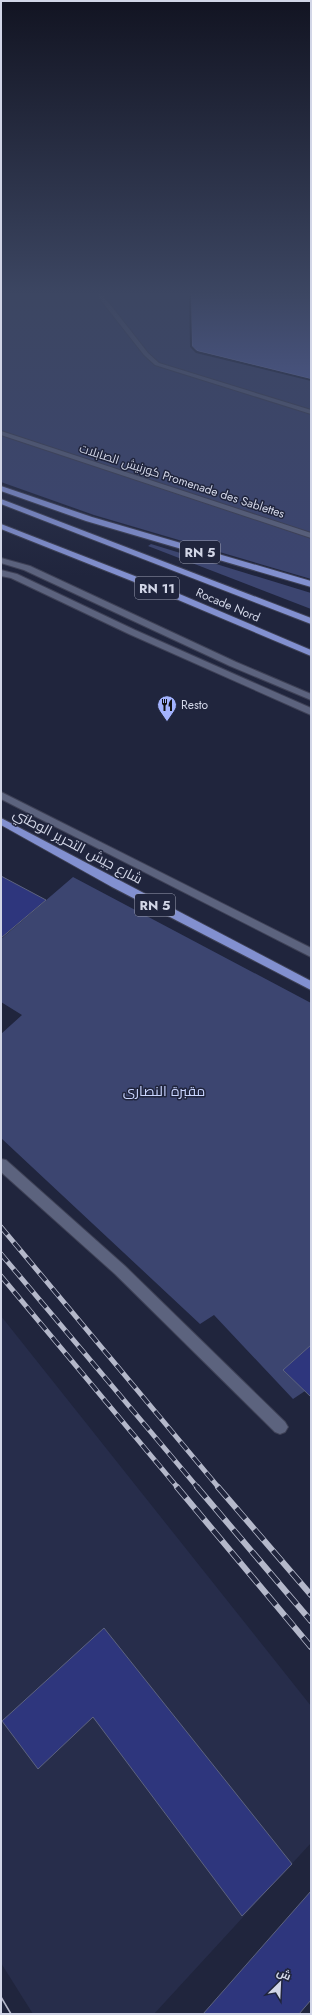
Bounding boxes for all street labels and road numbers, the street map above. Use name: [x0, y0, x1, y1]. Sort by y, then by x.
street label: كورنيش الصابلات Promenade des Sablettes: [77, 439, 287, 523]
road number: RN 5: [180, 541, 220, 563]
road number: RN 11: [135, 577, 179, 599]
street label: Rocade Nord: [193, 583, 263, 627]
street label: شارع جيش التحرير الوطني: [9, 803, 146, 890]
road number: RN 5: [135, 894, 175, 916]

